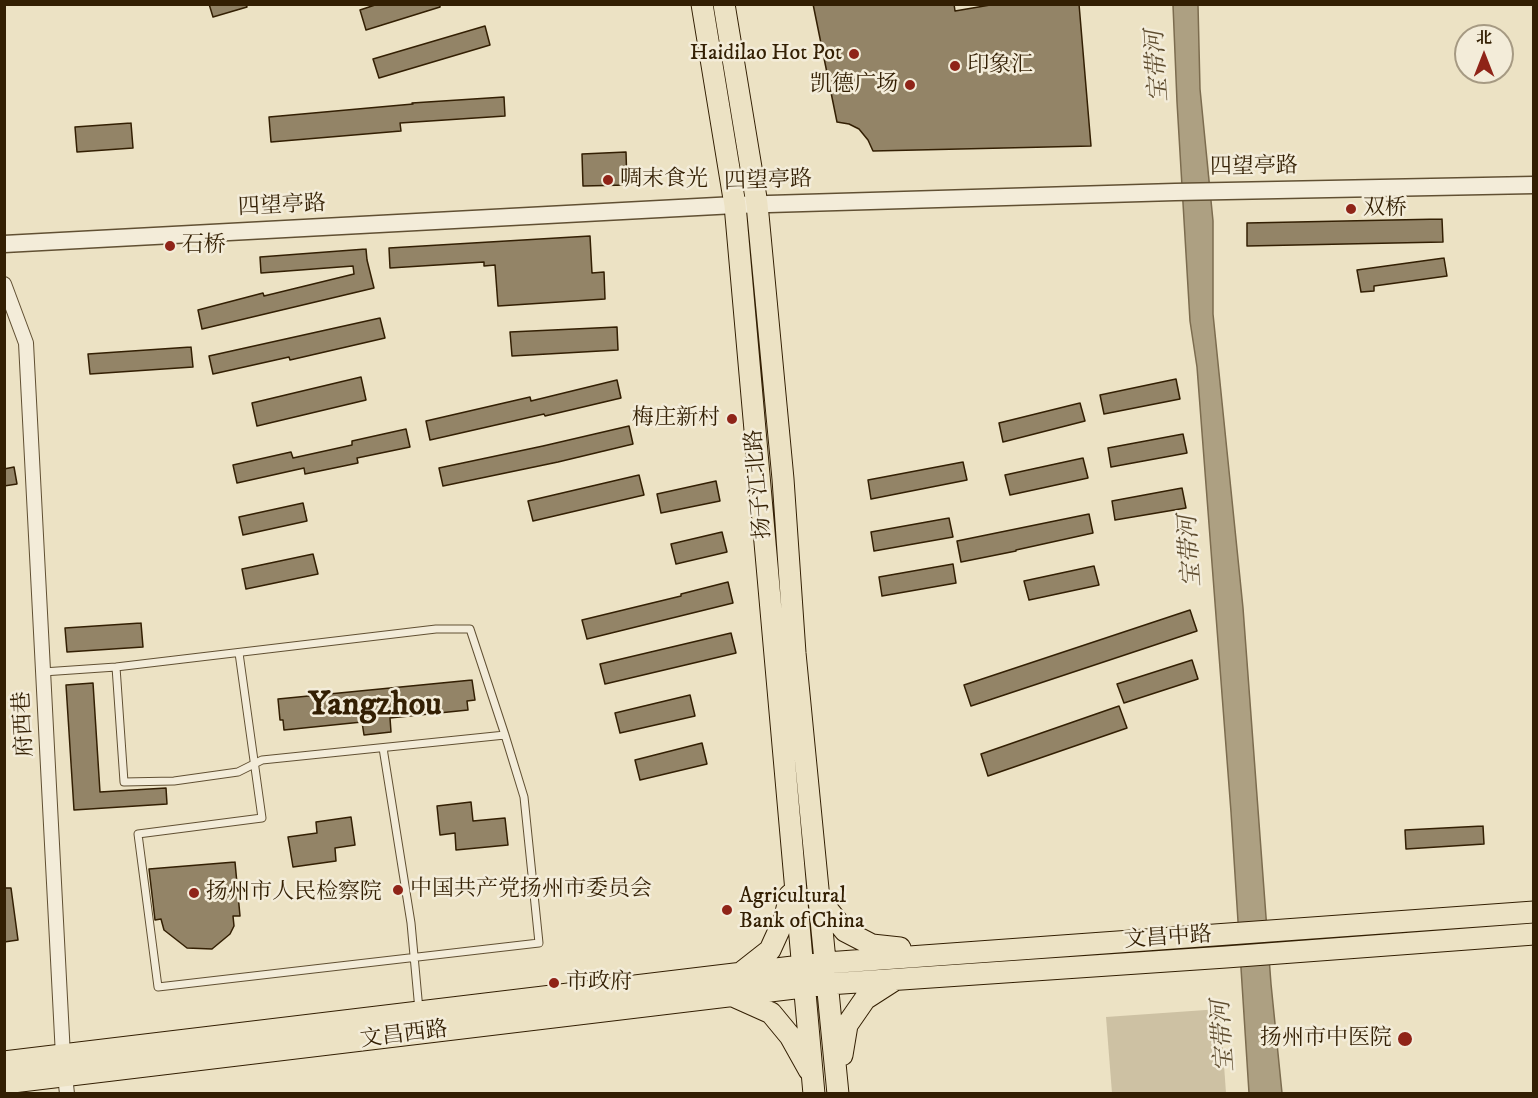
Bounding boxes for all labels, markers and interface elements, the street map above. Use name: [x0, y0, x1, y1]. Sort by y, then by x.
north arrow: [1454, 24, 1514, 84]
text: 北: [1476, 28, 1492, 48]
water label: 宝带河: [1142, 29, 1176, 103]
place label: Haidilao Hot Pot: [690, 41, 842, 67]
marker: Haidilao Hot Pot: [847, 47, 861, 61]
place label: 印象汇: [967, 53, 1033, 79]
marker: 印象汇: [948, 59, 962, 73]
place label: 凯德广场: [810, 72, 898, 98]
marker: 凯德广场: [903, 78, 917, 92]
street label: 四望亭路: [1210, 154, 1298, 182]
place label: 啁末食光: [620, 167, 708, 193]
street label: 四望亭路: [724, 167, 812, 197]
marker: 啁末食光: [601, 173, 615, 187]
street label: 四望亭路: [237, 192, 327, 222]
place label: 双桥: [1363, 196, 1407, 222]
marker: 双桥: [1344, 202, 1358, 216]
place label: 石桥: [182, 233, 226, 259]
marker: 石桥: [163, 239, 177, 253]
place label: 梅庄新村: [632, 406, 720, 432]
marker: 梅庄新村: [725, 412, 739, 426]
street label: 扬子江北路: [742, 428, 778, 540]
water label: 宝带河: [1175, 514, 1209, 588]
district label: Yangzhou: [308, 687, 442, 727]
street label: 府西巷: [10, 690, 40, 758]
place label: 中国共产党扬州市委员会: [410, 877, 652, 903]
place label: 扬州市人民检察院: [206, 880, 382, 906]
marker: 中国共产党扬州市委员会: [391, 883, 405, 897]
place label: Agricultural Bank of China: [739, 884, 864, 936]
marker: 扬州市人民检察院: [187, 886, 201, 900]
marker: Agricultural Bank of China: [720, 903, 734, 917]
street label: 文昌中路: [1123, 923, 1213, 955]
place label: 市政府: [566, 970, 632, 996]
marker: 市政府: [547, 976, 561, 990]
water label: 宝带河: [1208, 999, 1242, 1073]
street label: 文昌西路: [359, 1018, 449, 1054]
place label: 扬州市中医院: [1260, 1026, 1392, 1052]
marker: 扬州市中医院: [1396, 1030, 1414, 1048]

